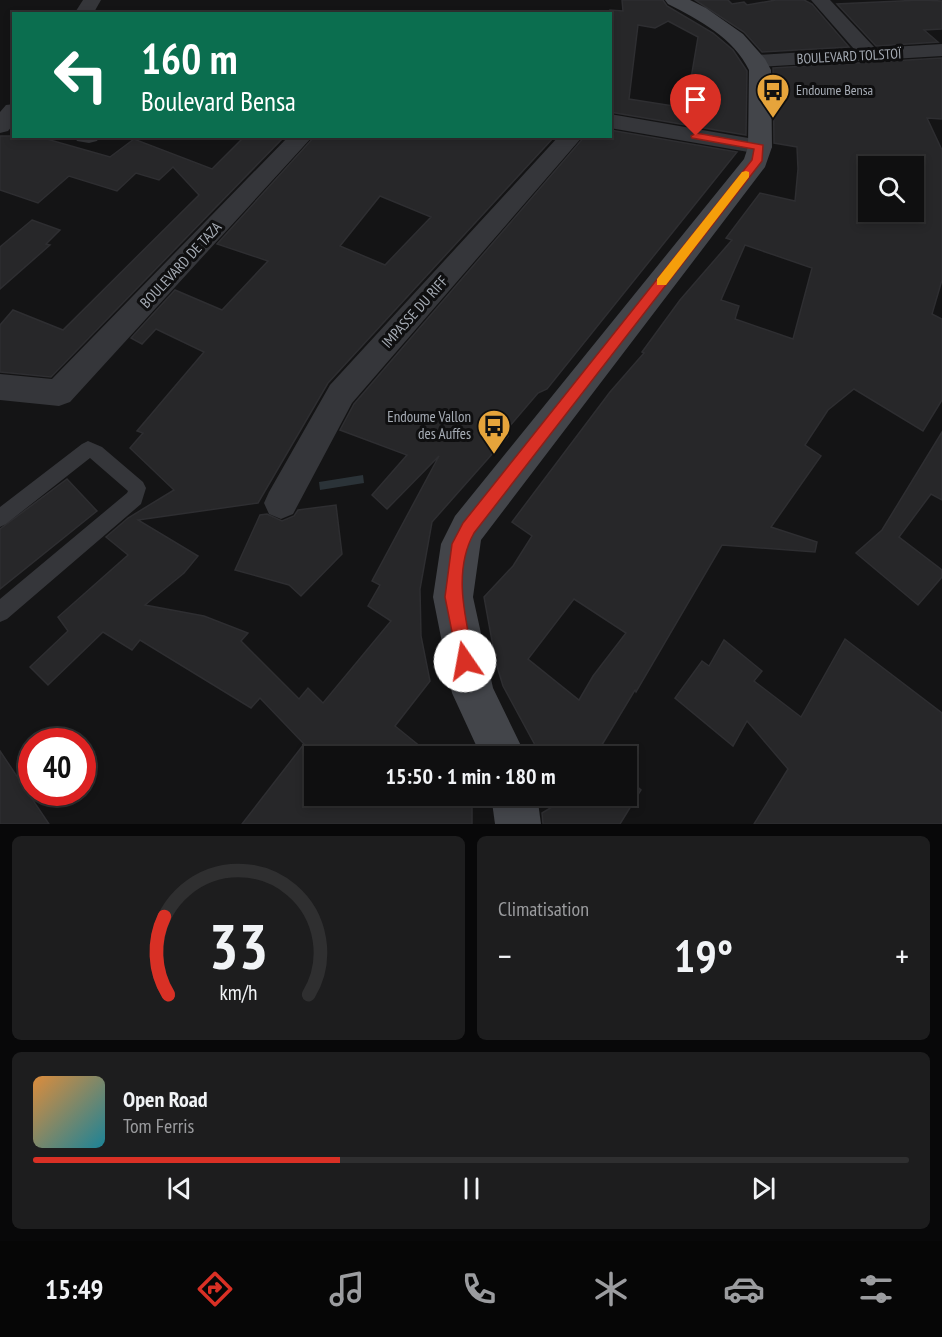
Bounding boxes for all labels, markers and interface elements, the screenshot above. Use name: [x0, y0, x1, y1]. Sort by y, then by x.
text: 160 m: [141, 31, 238, 86]
icon: left: [42, 36, 120, 114]
street label: BOULEVARD TOLSTOÏ: [796, 44, 902, 68]
bus stop icon: Endoume Bensa: [755, 72, 791, 119]
pin: [670, 74, 721, 136]
place label: Endoume Bensa: [796, 81, 873, 99]
icon: arrive: [679, 83, 712, 116]
text: Boulevard Bensa: [141, 84, 296, 118]
map controls: [858, 156, 924, 222]
button: search: [858, 156, 924, 222]
street label: BOULEVARD DE TAZA: [136, 217, 226, 312]
street label: IMPASSE DU RIFF: [377, 272, 452, 352]
place label: Endoume Vallon des Auffes: [387, 407, 471, 443]
bus stop icon: Endoume Vallon des Auffes: [476, 408, 512, 455]
position arrow: [433, 629, 497, 693]
speed limit sign: 40: [18, 728, 96, 806]
text: 15:50 · 1 min · 180 m: [385, 762, 556, 790]
text: Climatisation: [498, 896, 589, 922]
text: 33: [209, 905, 268, 986]
text: 19°: [674, 926, 733, 984]
text: −: [498, 934, 512, 977]
text: +: [895, 934, 909, 977]
text: km/h: [219, 978, 258, 1006]
text: Open Road: [123, 1085, 208, 1113]
text: Tom Ferris: [123, 1113, 194, 1139]
icon: previous: [163, 1172, 196, 1205]
icon: pause: [455, 1172, 488, 1205]
icon: next: [747, 1172, 780, 1205]
icon: directions: [194, 1268, 236, 1310]
icon: music: [326, 1268, 368, 1310]
icon: phone: [458, 1268, 500, 1310]
icon: climate: [590, 1268, 632, 1310]
icon: car: [723, 1268, 765, 1310]
icon: filters: [855, 1268, 897, 1310]
text: 15:49: [45, 1272, 104, 1306]

